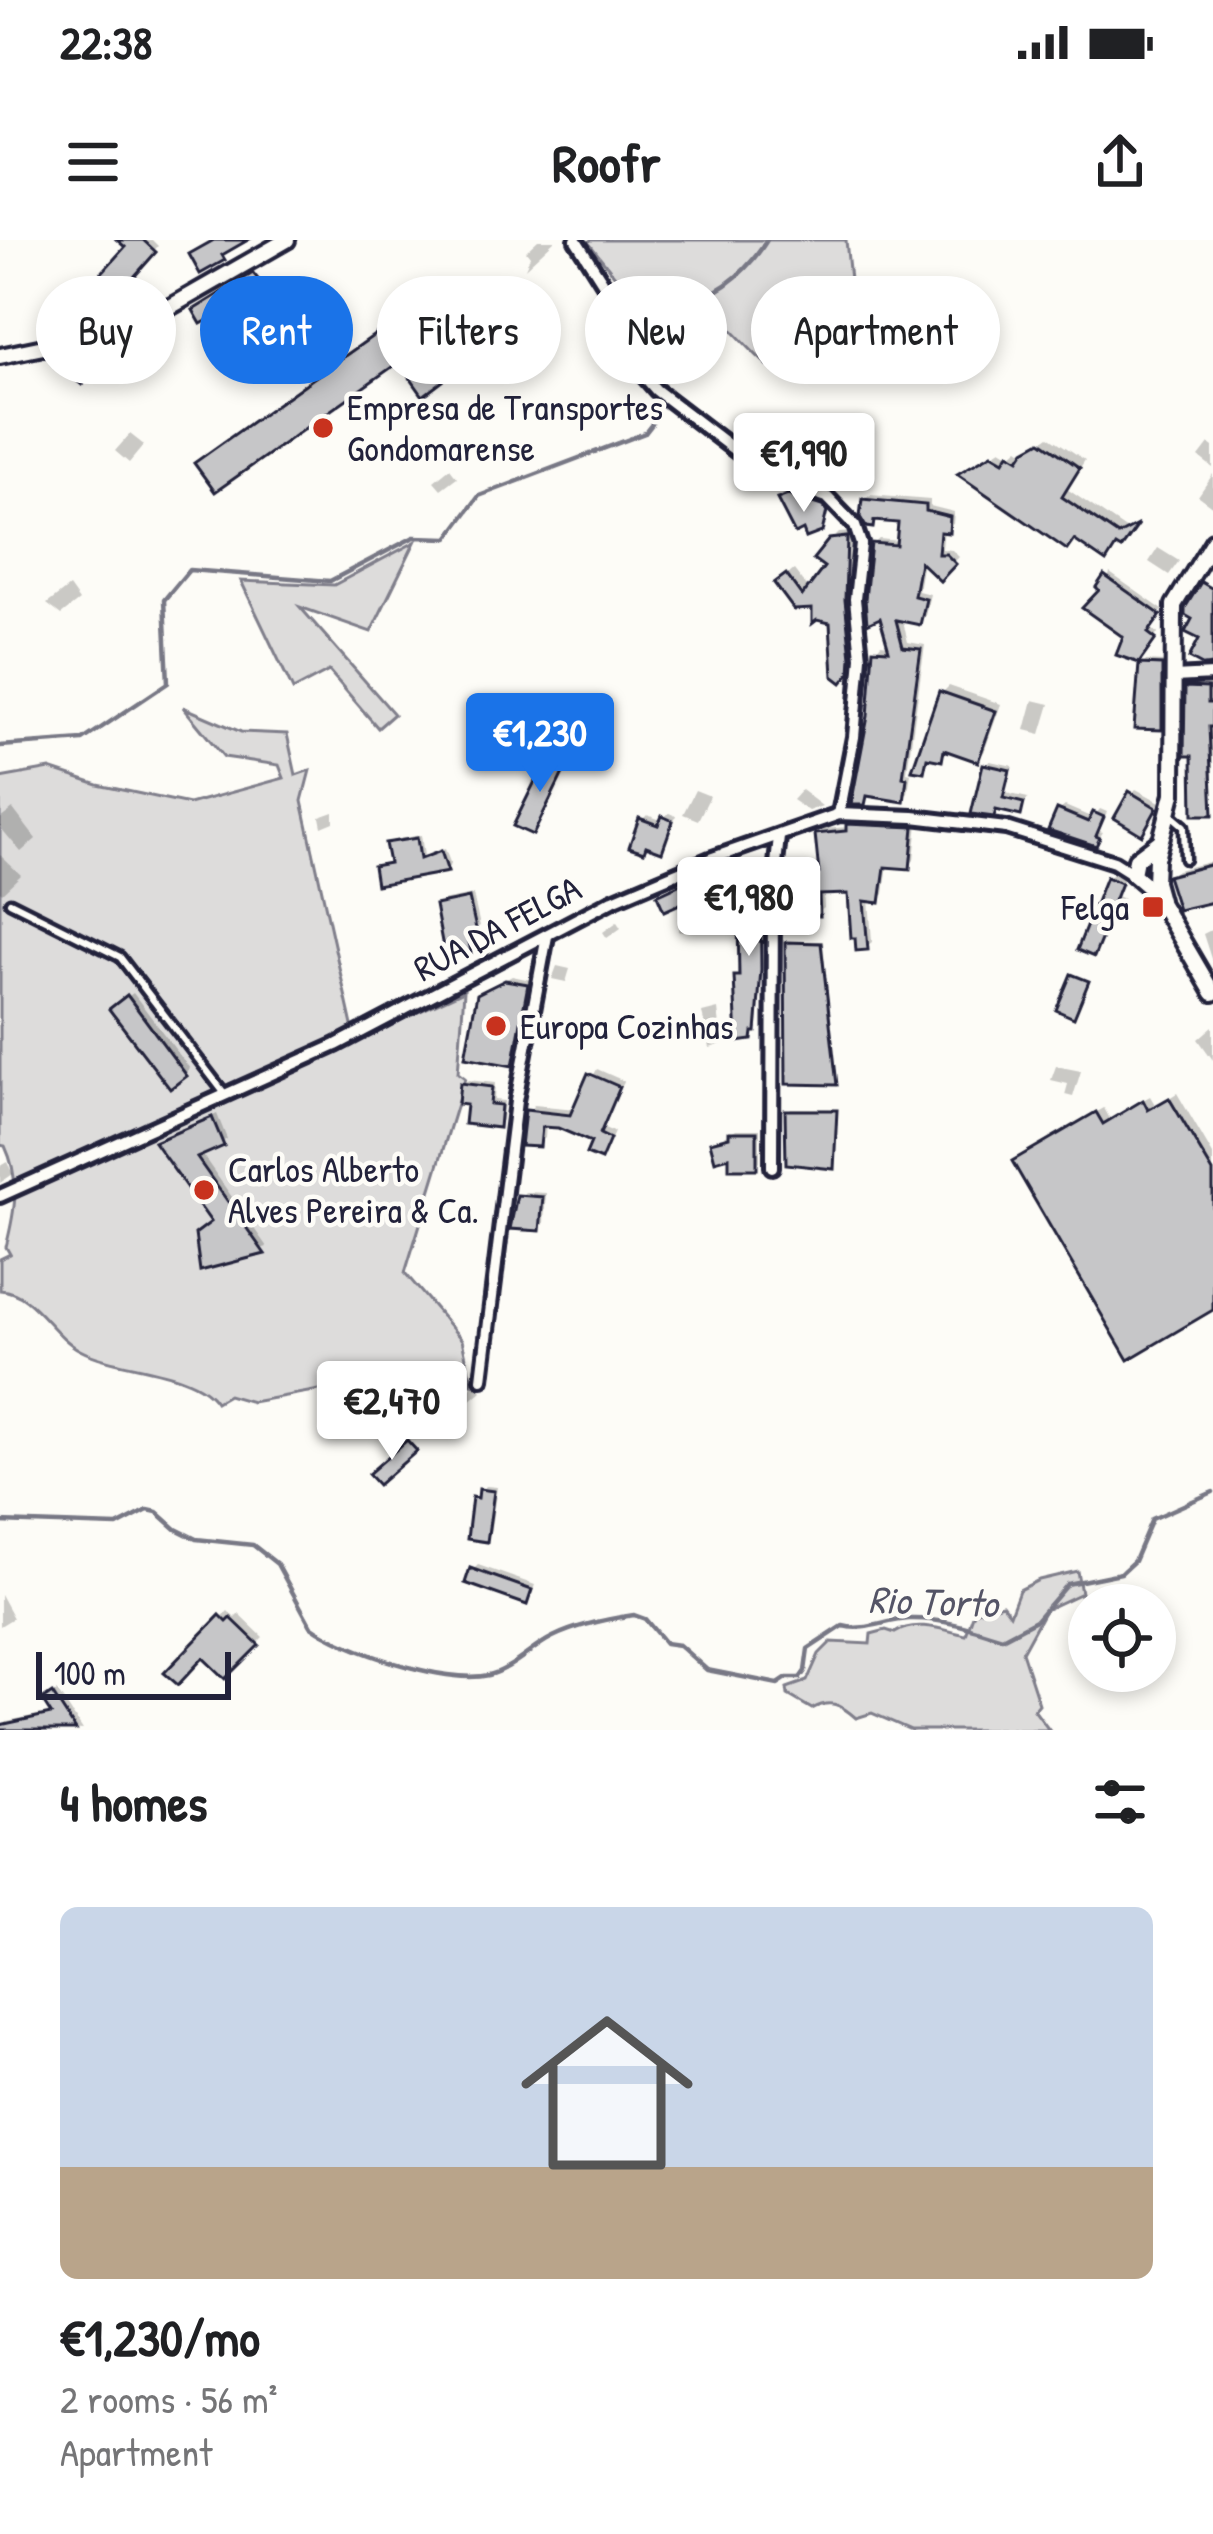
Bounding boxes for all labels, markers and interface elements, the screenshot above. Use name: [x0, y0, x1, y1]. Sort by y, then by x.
text: 22:38: [60, 12, 152, 73]
text: Roofr: [552, 126, 661, 199]
icon: menu: [60, 129, 126, 195]
icon: share: [1087, 129, 1153, 195]
chip: Buy: [36, 276, 176, 384]
chip: Rent: [200, 276, 353, 384]
chip: Filters: [377, 276, 561, 384]
chip: New: [585, 276, 727, 384]
chip: Apartment: [751, 276, 1000, 384]
place label: Empresa de Transportes Gondomarense: [347, 382, 663, 472]
pin: €1,990: [706, 413, 902, 515]
marker: Empresa de Transportes Gondomarense: [310, 415, 336, 441]
text: €1,990: [761, 425, 847, 478]
pin: €1,230: [442, 693, 638, 795]
text: €1,230: [493, 705, 587, 758]
pin: €1,980: [651, 857, 847, 959]
street label: RUA DA FELGA: [405, 863, 589, 992]
text: €1,980: [704, 869, 794, 922]
place label: Felga: [1060, 882, 1129, 931]
marker: Felga: [1140, 894, 1166, 920]
place label: Europa Cozinhas: [520, 1001, 734, 1050]
marker: Europa Cozinhas: [483, 1013, 509, 1039]
place label: Carlos Alberto Alves Pereira & Ca.: [228, 1144, 479, 1234]
marker: Carlos Alberto Alves Pereira & Ca.: [191, 1177, 217, 1203]
pin: €2,470: [294, 1361, 490, 1463]
text: €2,470: [344, 1373, 440, 1426]
water label: Rio Torto: [868, 1572, 1002, 1629]
map controls: [1068, 1584, 1176, 1692]
button: locate: [1068, 1584, 1176, 1692]
scale bar: [36, 1646, 231, 1699]
text: 100 m: [54, 1651, 126, 1695]
text: 4 homes: [60, 1768, 207, 1837]
icon: filters: [1087, 1769, 1153, 1835]
icon: home: [499, 1985, 715, 2201]
text: €1,230/mo: [60, 2303, 260, 2372]
text: 2 rooms · 56 m²: [60, 2372, 277, 2425]
text: Apartment: [60, 2425, 213, 2478]

